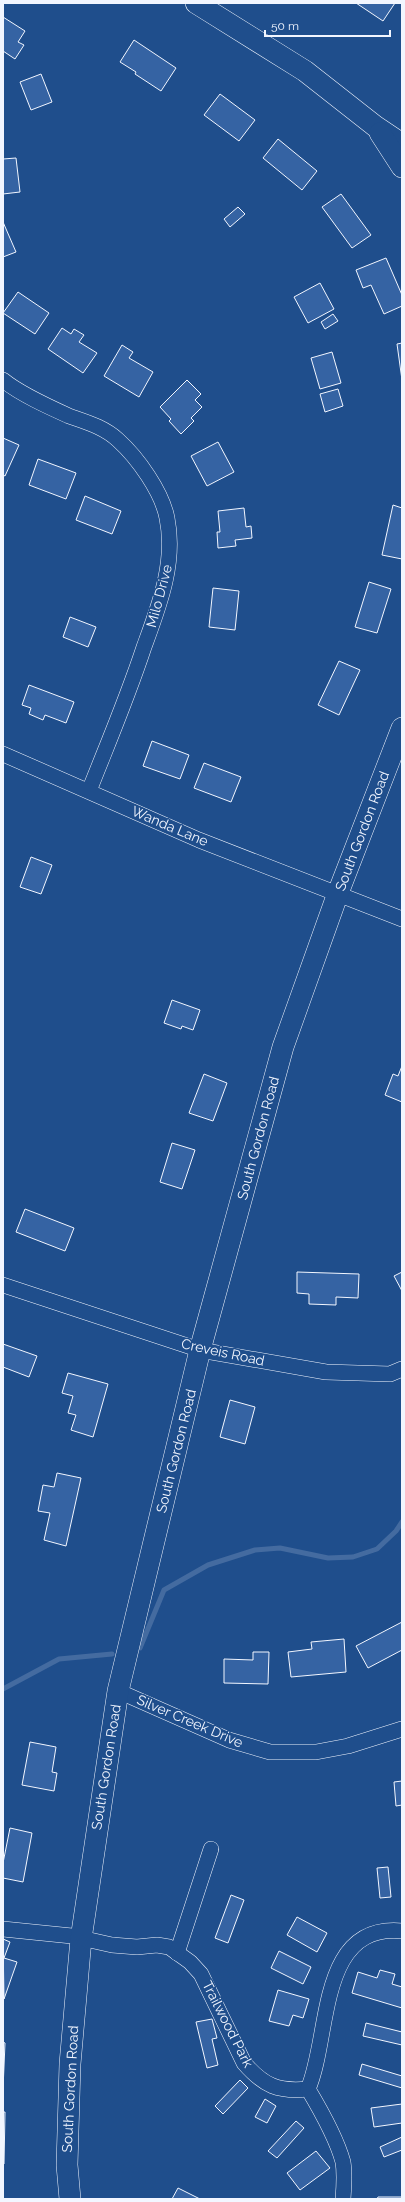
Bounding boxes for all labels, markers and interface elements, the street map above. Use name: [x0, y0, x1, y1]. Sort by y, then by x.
scale bar: [265, 12, 390, 38]
text: 50 m: [271, 19, 299, 33]
street label: Milo Drive: [143, 563, 175, 629]
street label: South Gordon Road: [332, 769, 392, 893]
street label: Wanda Lane: [129, 803, 211, 849]
street label: South Gordon Road: [234, 1075, 282, 1201]
street label: Creveis Road: [180, 1335, 266, 1369]
street label: South Gordon Road: [153, 1387, 199, 1515]
street label: Silver Creek Drive: [134, 1691, 246, 1751]
street label: South Gordon Road: [88, 1703, 124, 1831]
street label: Trailwood Park: [199, 1978, 257, 2071]
street label: South Gordon Road: [59, 2025, 81, 2153]

